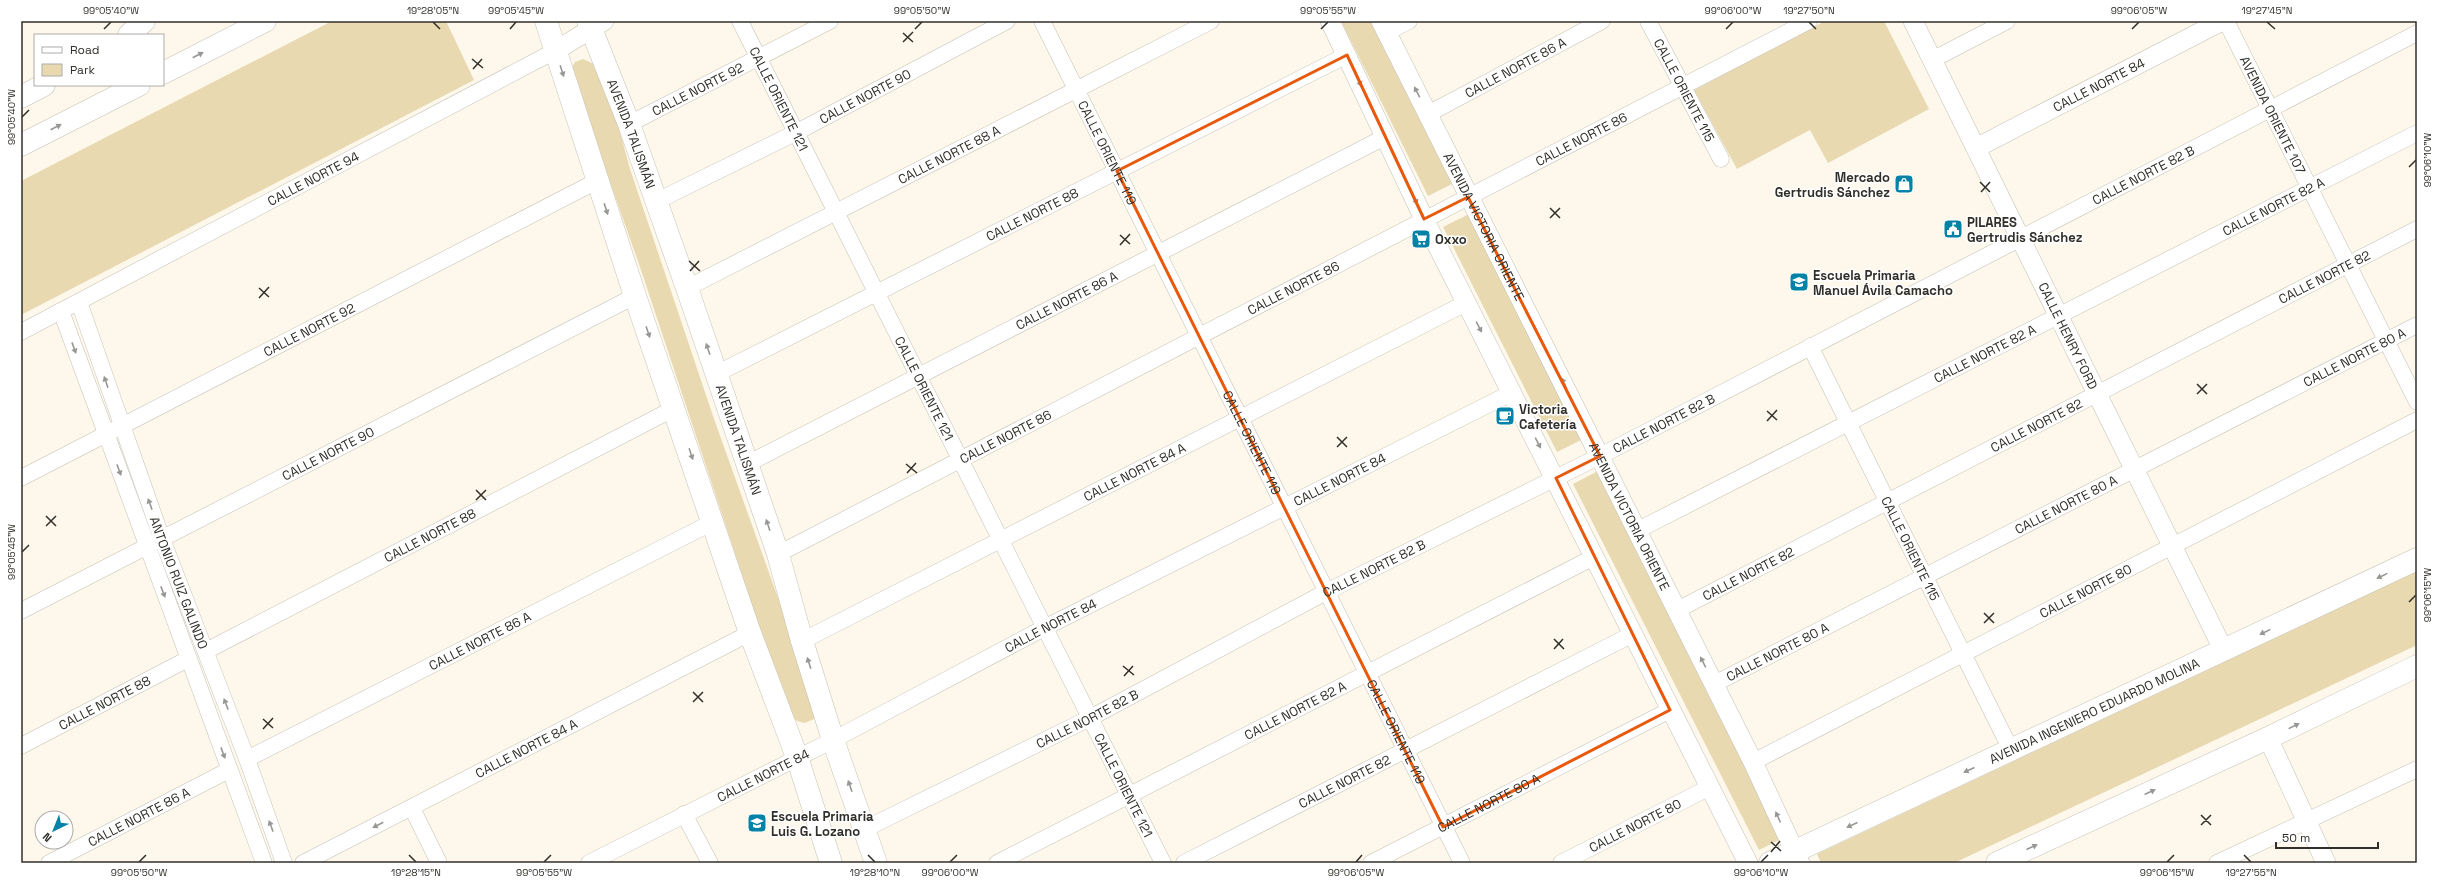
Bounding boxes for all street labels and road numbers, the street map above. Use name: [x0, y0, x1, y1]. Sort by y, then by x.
street label: CALLE NORTE 86 A: [1462, 33, 1569, 101]
street label: CALLE ORIENTE 115: [1650, 35, 1719, 145]
street label: CALLE ORIENTE 121: [746, 44, 812, 154]
street label: AVENIDA ORIENTE 107: [2236, 53, 2310, 177]
street label: CALLE NORTE 84: [2050, 54, 2148, 115]
street label: CALLE NORTE 92: [649, 58, 746, 119]
street label: CALLE NORTE 90: [816, 65, 914, 127]
street label: AVENIDA TALISMÁN: [603, 77, 660, 191]
street label: CALLE ORIENTE 119: [1074, 97, 1141, 208]
street label: CALLE NORTE 86: [1532, 108, 1630, 170]
street label: CALLE NORTE 88 A: [895, 121, 1003, 188]
street label: CALLE NORTE 82 B: [2089, 141, 2197, 208]
street label: CALLE NORTE 94: [264, 147, 362, 209]
street label: AVENIDA VICTORIA ORIENTE: [1440, 150, 1528, 303]
street label: CALLE NORTE 82 A: [2219, 173, 2327, 239]
street label: CALLE NORTE 88: [983, 184, 1081, 245]
street label: CALLE NORTE 82: [2275, 246, 2373, 307]
street label: CALLE NORTE 86: [1244, 257, 1342, 318]
street label: CALLE NORTE 86 A: [1013, 267, 1120, 333]
street label: CALLE HENRY FORD: [2035, 279, 2102, 392]
street label: CALLE NORTE 92: [260, 299, 358, 360]
street label: CALLE NORTE 82 A: [1931, 320, 2039, 386]
street label: CALLE NORTE 80 A: [2300, 324, 2408, 390]
street label: CALLE ORIENTE 121: [891, 333, 958, 443]
street label: AVENIDA TALISMÁN: [712, 382, 766, 497]
street label: CALLE ORIENTE 119: [1219, 387, 1285, 498]
street label: CALLE NORTE 82 B: [1610, 390, 1718, 457]
street label: CALLE NORTE 82: [1987, 394, 2085, 456]
street label: CALLE NORTE 86: [957, 406, 1054, 467]
street label: CALLE NORTE 90: [279, 423, 377, 484]
street label: CALLE NORTE 84 A: [1080, 439, 1188, 505]
street label: AVENIDA VICTORIA ORIENTE: [1585, 439, 1674, 593]
street label: CALLE NORTE 84: [1290, 449, 1389, 510]
street label: CALLE NORTE 80 A: [2012, 471, 2120, 538]
street label: CALLE ORIENTE 115: [1878, 493, 1944, 604]
street label: CALLE NORTE 88: [381, 504, 479, 566]
street label: ANTONIO RUIZ GALINDO: [146, 514, 212, 651]
street label: CALLE NORTE 82 B: [1320, 535, 1428, 601]
street label: CALLE NORTE 82: [1699, 543, 1797, 604]
street label: CALLE NORTE 80: [2036, 560, 2135, 622]
street label: CALLE NORTE 84: [1001, 595, 1099, 656]
street label: CALLE NORTE 86 A: [426, 608, 534, 674]
street label: CALLE NORTE 80 A: [1723, 618, 1831, 685]
street label: AVENIDA INGENIERO EDUARDO MOLINA: [1986, 654, 2202, 767]
street label: CALLE NORTE 88: [56, 672, 153, 734]
street label: CALLE ORIENTE 119: [1363, 676, 1430, 787]
street label: CALLE NORTE 82 A: [1241, 677, 1349, 743]
street label: CALLE NORTE 82 B: [1033, 685, 1141, 752]
street label: CALLE NORTE 84 A: [472, 715, 580, 782]
street label: CALLE ORIENTE 121: [1091, 730, 1157, 840]
street label: CALLE NORTE 84: [714, 745, 812, 806]
street label: CALLE NORTE 82: [1295, 751, 1393, 812]
street label: CALLE NORTE 80 A: [1434, 770, 1543, 836]
street label: CALLE NORTE 86 A: [85, 783, 193, 850]
street label: CALLE NORTE 80: [1586, 795, 1684, 856]

